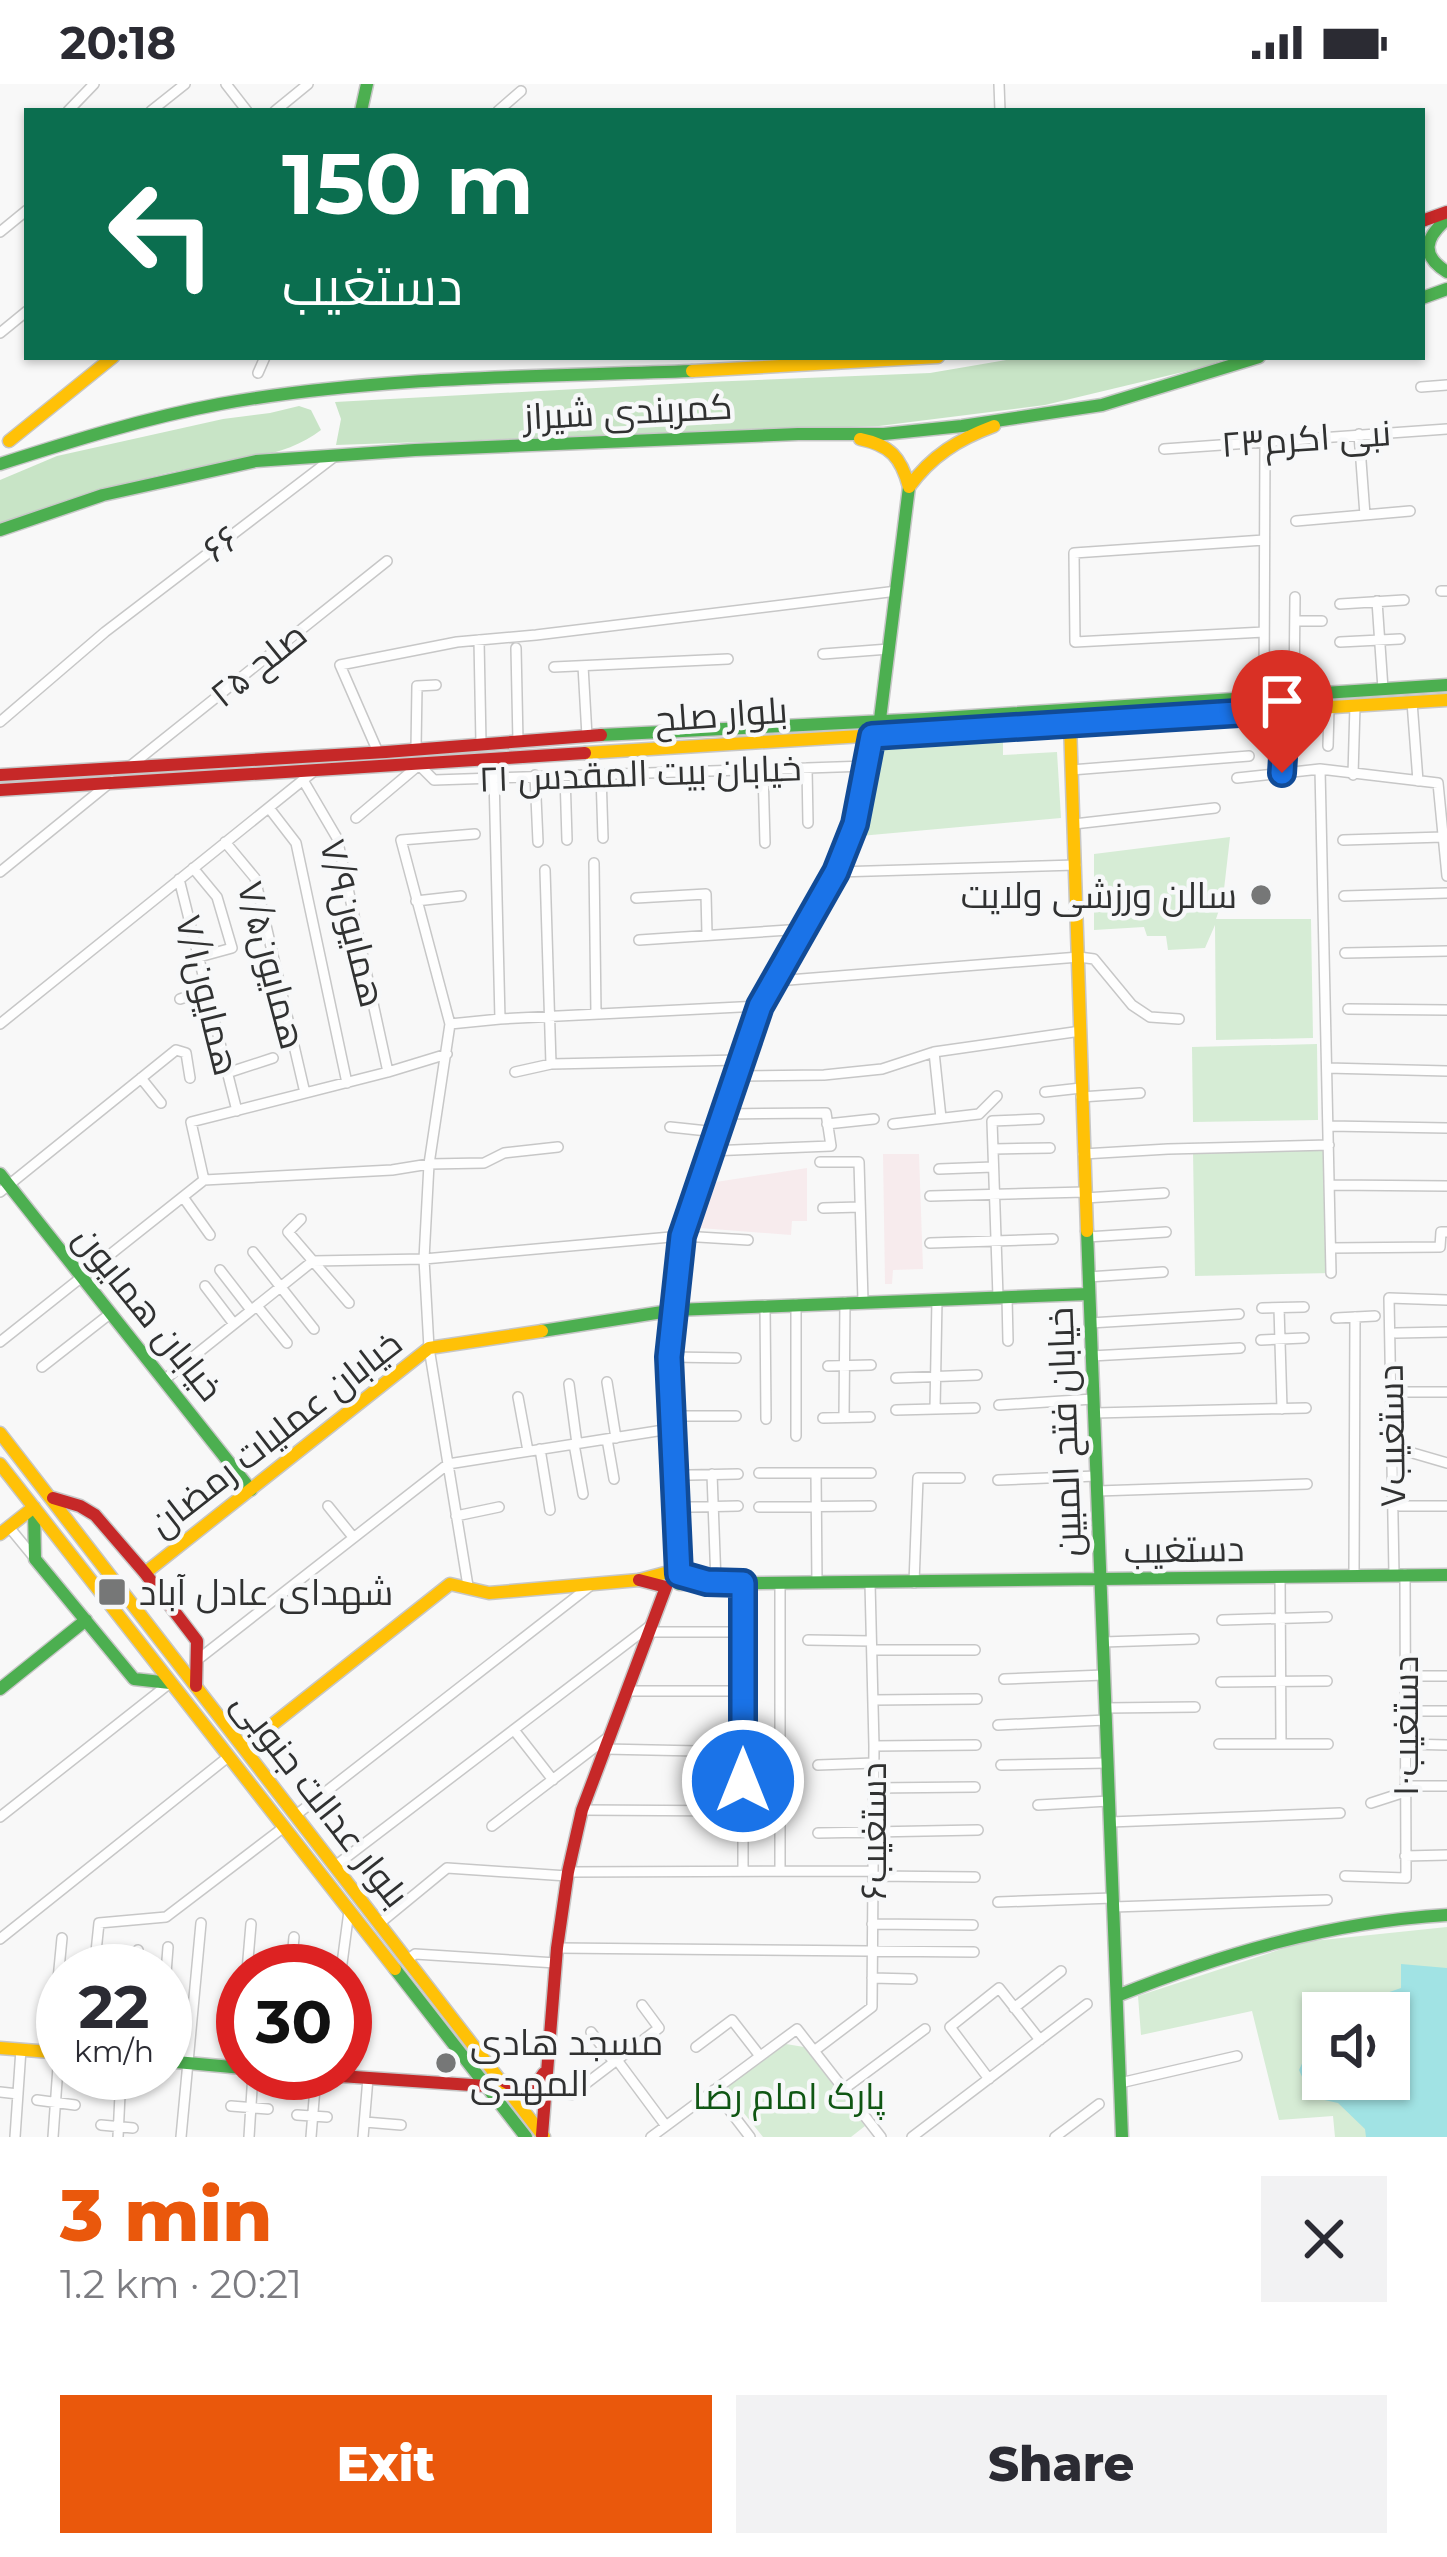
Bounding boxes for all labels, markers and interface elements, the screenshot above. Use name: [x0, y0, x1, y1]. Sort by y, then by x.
text: 20:18: [60, 15, 176, 70]
text: 150 m: [282, 133, 534, 235]
icon: left: [84, 156, 240, 312]
text: دستغیب: [282, 253, 463, 319]
street label: کمربندی شیراز: [520, 384, 734, 439]
street label: نبی اکرم۲۳: [1220, 410, 1393, 469]
street label: ۶۶: [194, 515, 248, 571]
street label: صلح ۲۵: [201, 612, 317, 718]
pin: [1231, 650, 1333, 773]
icon: arrive: [1249, 668, 1315, 734]
street label: بلوار صلح: [653, 687, 789, 744]
street label: خیابان بیت المقدس ۲۱: [478, 745, 802, 801]
street label: همایون۷/۹: [311, 835, 395, 1011]
place label: سالن ورزشی ولایت: [961, 873, 1237, 917]
street label: همایون۷/۵: [228, 876, 316, 1054]
marker: سالن ورزشی ولایت: [1248, 882, 1274, 908]
street label: همایون۷/۱: [167, 910, 249, 1080]
street label: خیابان همایون: [65, 1216, 233, 1410]
street label: خیابان فتح المبین: [1038, 1306, 1093, 1557]
street label: خیابان عملیات رمضان: [140, 1321, 410, 1545]
street label: دستغیب۷: [1368, 1364, 1414, 1508]
street label: دستغیب: [1123, 1526, 1245, 1572]
place label: شهدای عادل آباد: [139, 1570, 393, 1614]
marker: شهدای عادل آباد: [96, 1576, 128, 1608]
street label: دستغیب۱۰: [1383, 1656, 1427, 1796]
street label: بلوار عدالت جنوبی: [223, 1682, 419, 1916]
position arrow: [680, 1718, 806, 1844]
street label: دستغیب۶: [851, 1762, 895, 1900]
speed limit sign: 30: [216, 1944, 372, 2100]
text: 22: [79, 1970, 149, 2043]
map controls: [1302, 1992, 1410, 2100]
button: sound: [1302, 1992, 1410, 2100]
place label: مسجد هادی المهدی: [470, 2020, 663, 2105]
text: km/h: [74, 2033, 154, 2070]
marker: مسجد هادی المهدی: [433, 2050, 459, 2076]
park label: پارک امام رضا: [693, 2074, 886, 2121]
text: 3 min: [60, 2171, 272, 2259]
button: close: [1261, 2176, 1387, 2302]
text: 1.2 km · 20:21: [60, 2260, 302, 2308]
button: Exit: [60, 2395, 712, 2533]
button: Share: [736, 2395, 1387, 2533]

